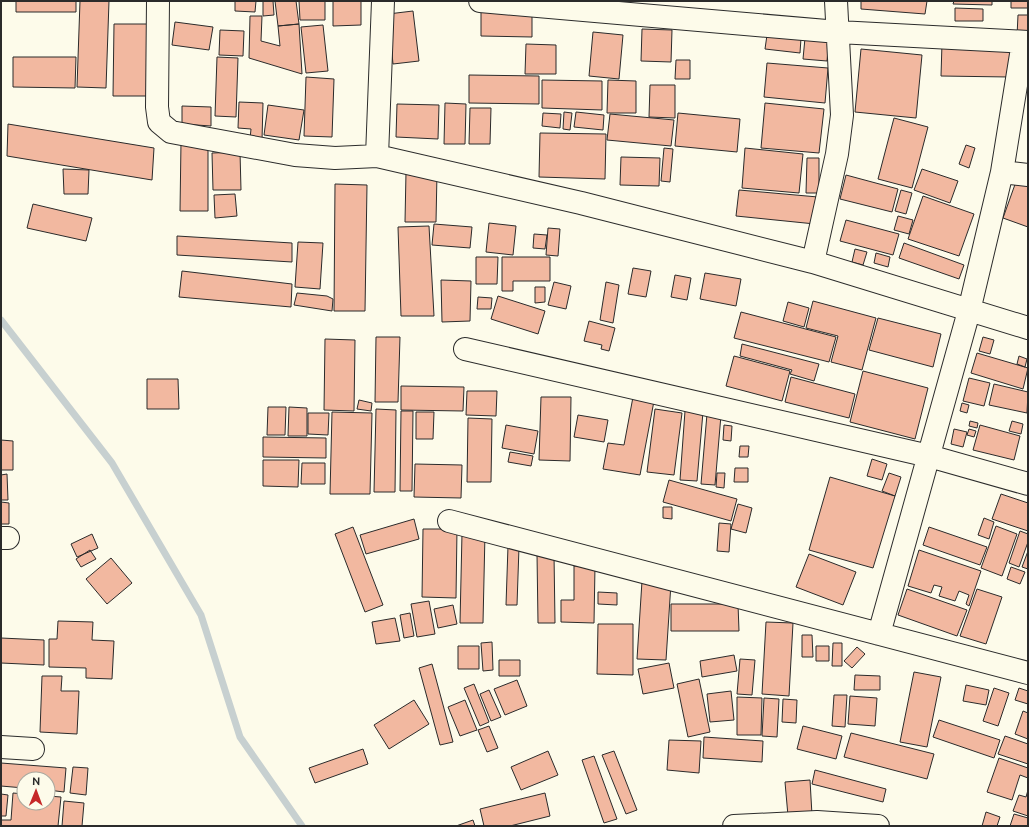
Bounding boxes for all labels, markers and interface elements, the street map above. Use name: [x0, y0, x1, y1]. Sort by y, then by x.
north arrow: [16, 771, 56, 811]
text: N: [32, 775, 40, 787]

